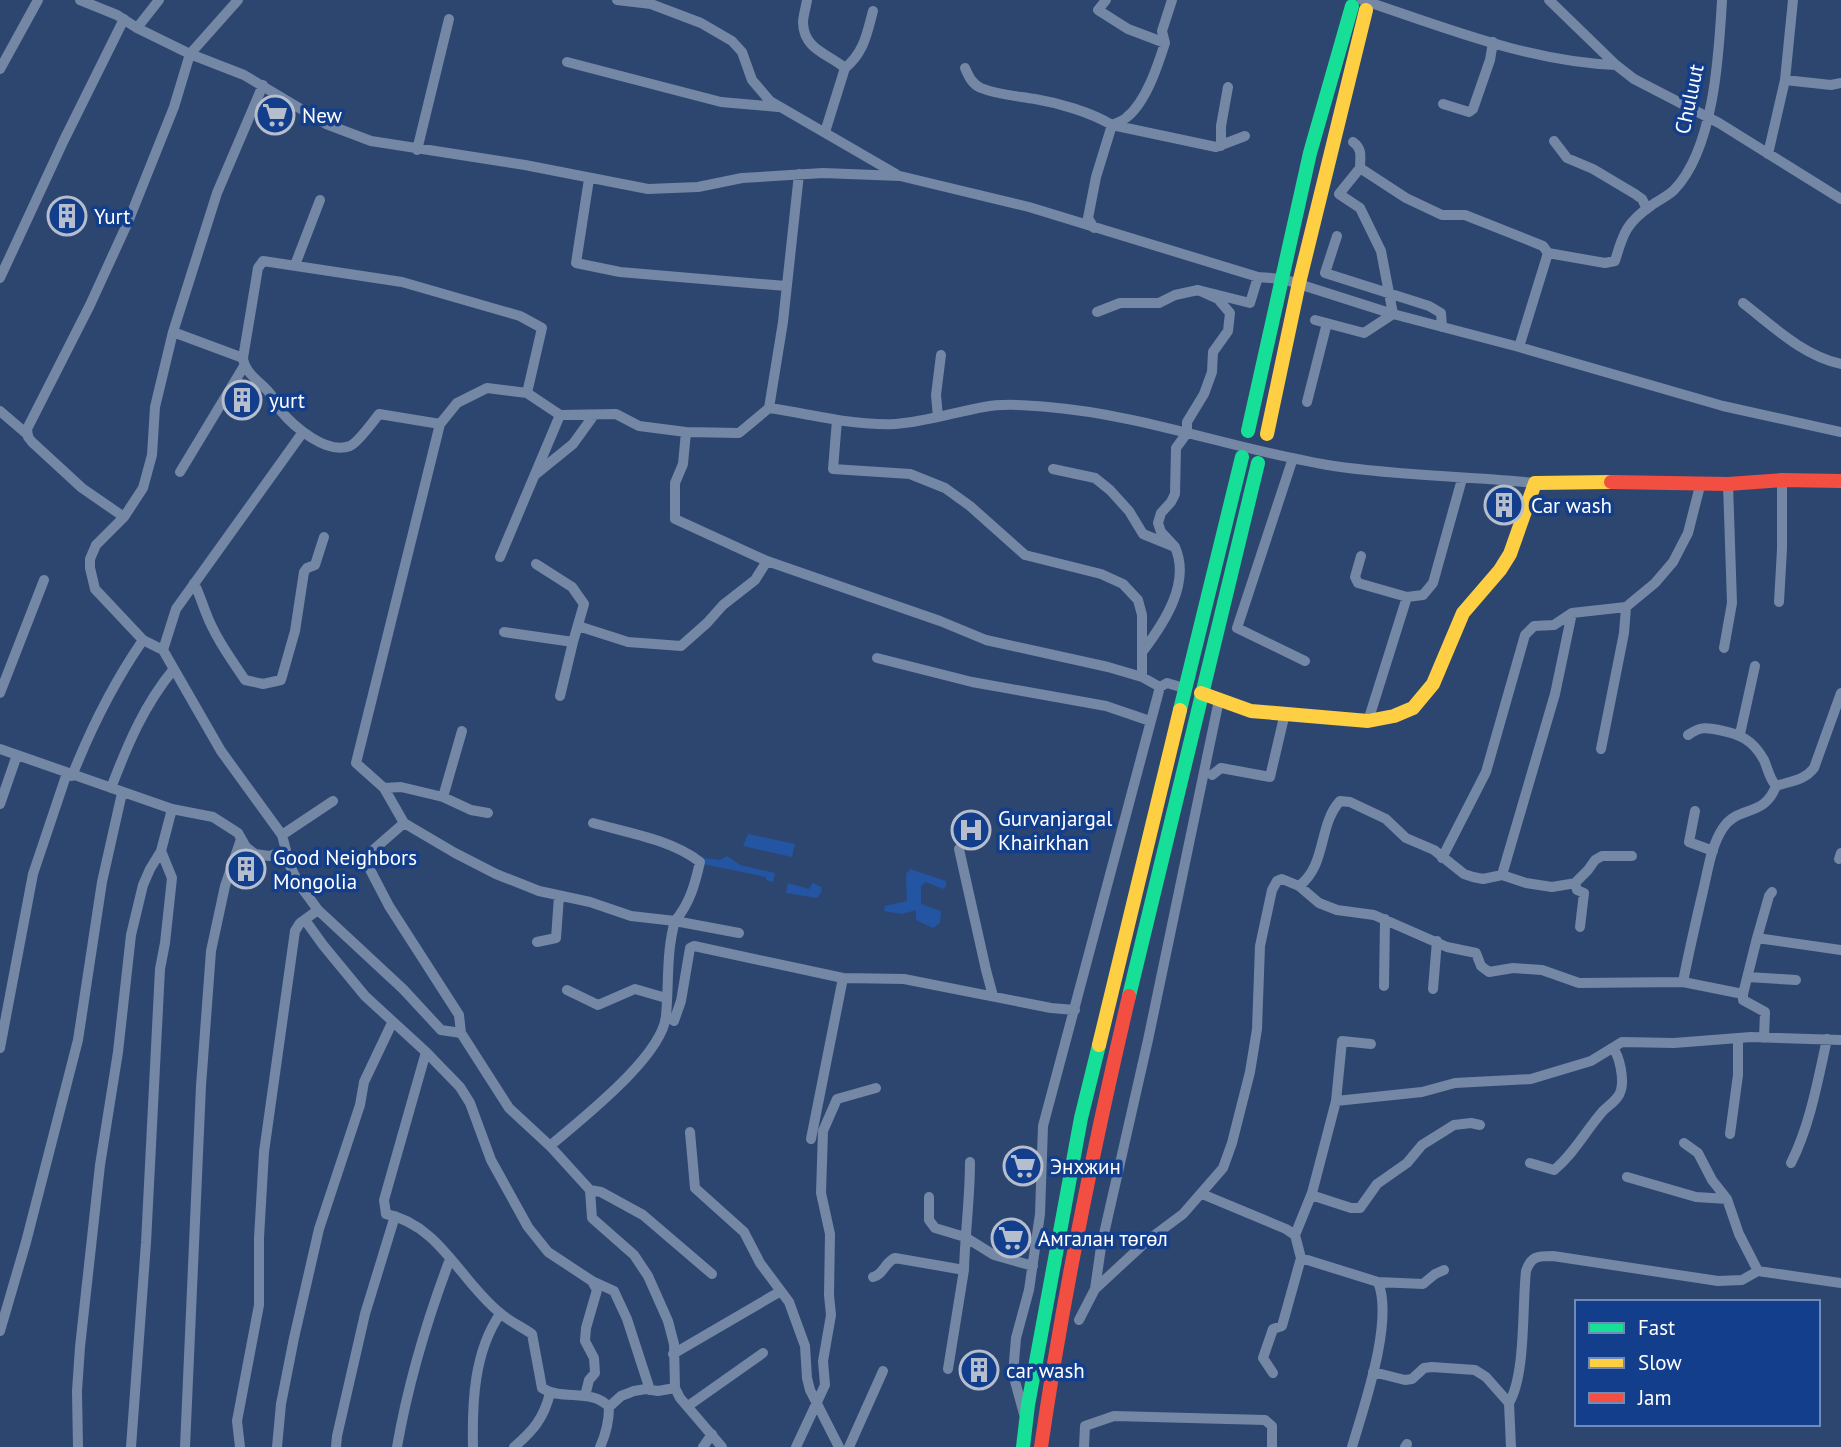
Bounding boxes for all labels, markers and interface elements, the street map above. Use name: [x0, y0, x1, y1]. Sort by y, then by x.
street label: Chuluut: [1668, 62, 1710, 136]
supermarket icon: New: [254, 94, 296, 136]
place label: New: [302, 102, 343, 129]
building icon: Yurt: [46, 195, 88, 237]
place label: Yurt: [94, 203, 130, 230]
building icon: yurt: [221, 379, 263, 421]
place label: yurt: [269, 387, 305, 414]
building icon: Car wash: [1483, 484, 1525, 526]
place label: Car wash: [1531, 492, 1612, 519]
place label: Gurvanjargal Khairkhan: [998, 805, 1112, 856]
hospital icon: Gurvanjargal Khairkhan: [950, 809, 992, 851]
place label: Good Neighbors Mongolia: [273, 844, 417, 895]
building icon: Good Neighbors Mongolia: [225, 848, 267, 890]
supermarket icon: Энхжин: [1002, 1145, 1044, 1187]
place label: Энхжин: [1050, 1153, 1121, 1180]
supermarket icon: Амгалан төгөл: [990, 1217, 1032, 1259]
place label: Амгалан төгөл: [1038, 1225, 1168, 1252]
legend: [1575, 1300, 1820, 1426]
text: Fast: [1638, 1314, 1675, 1341]
building icon: car wash: [958, 1349, 1000, 1391]
text: Slow: [1638, 1349, 1682, 1376]
place label: car wash: [1006, 1357, 1085, 1384]
text: Jam: [1637, 1384, 1672, 1411]

